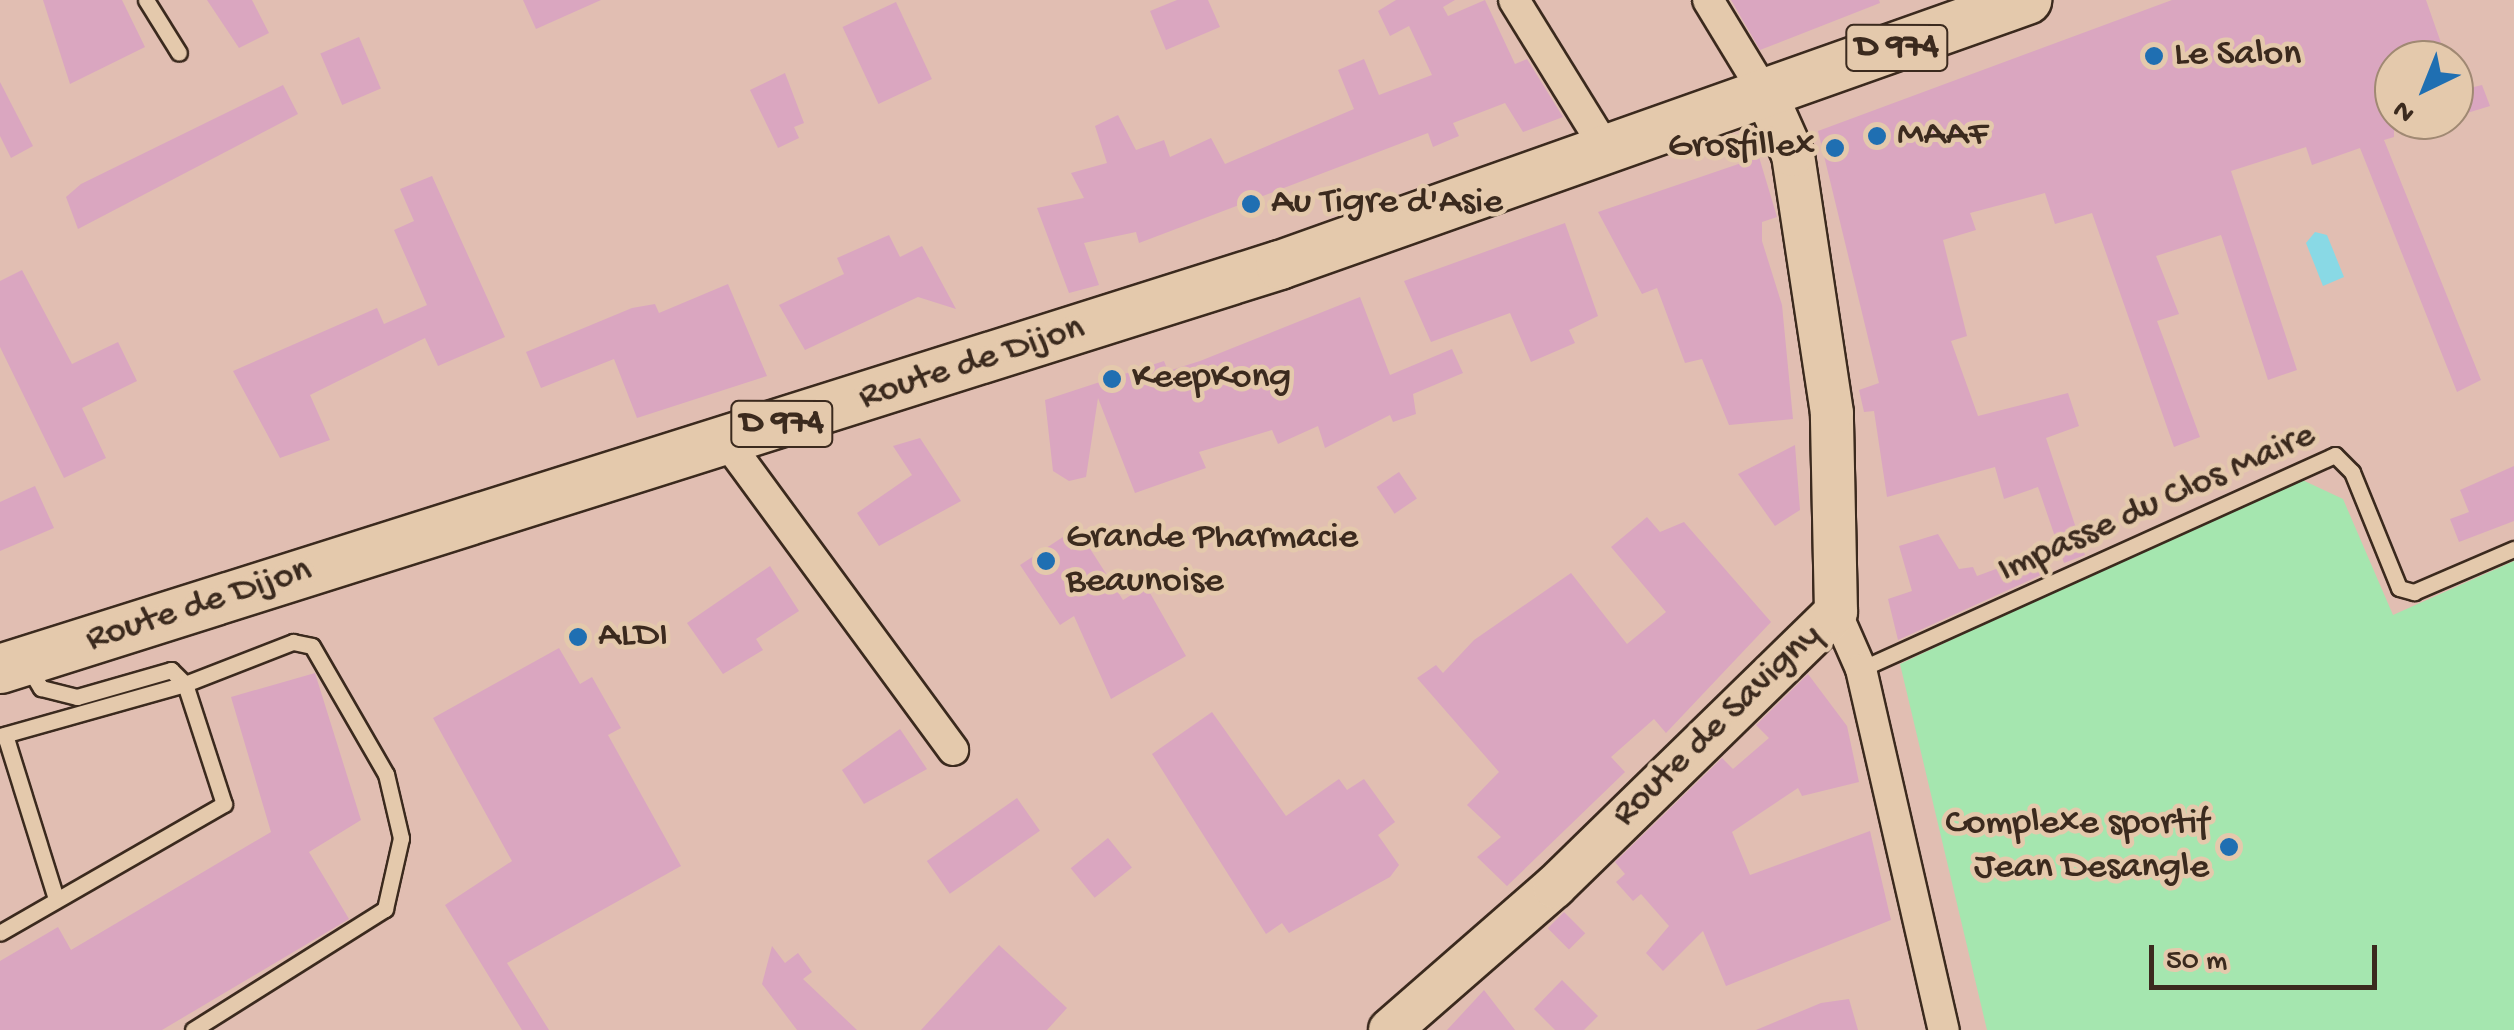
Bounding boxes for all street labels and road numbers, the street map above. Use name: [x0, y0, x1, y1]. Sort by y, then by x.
road number: D 974: [1844, 18, 1950, 78]
street label: Route de Dijon: [854, 306, 1090, 422]
road number: D 974: [730, 394, 834, 454]
street label: Impasse du Clos Maire: [1991, 414, 2323, 594]
street label: Route de Dijon: [81, 548, 317, 664]
street label: Route de Savigny: [1603, 614, 1833, 838]

